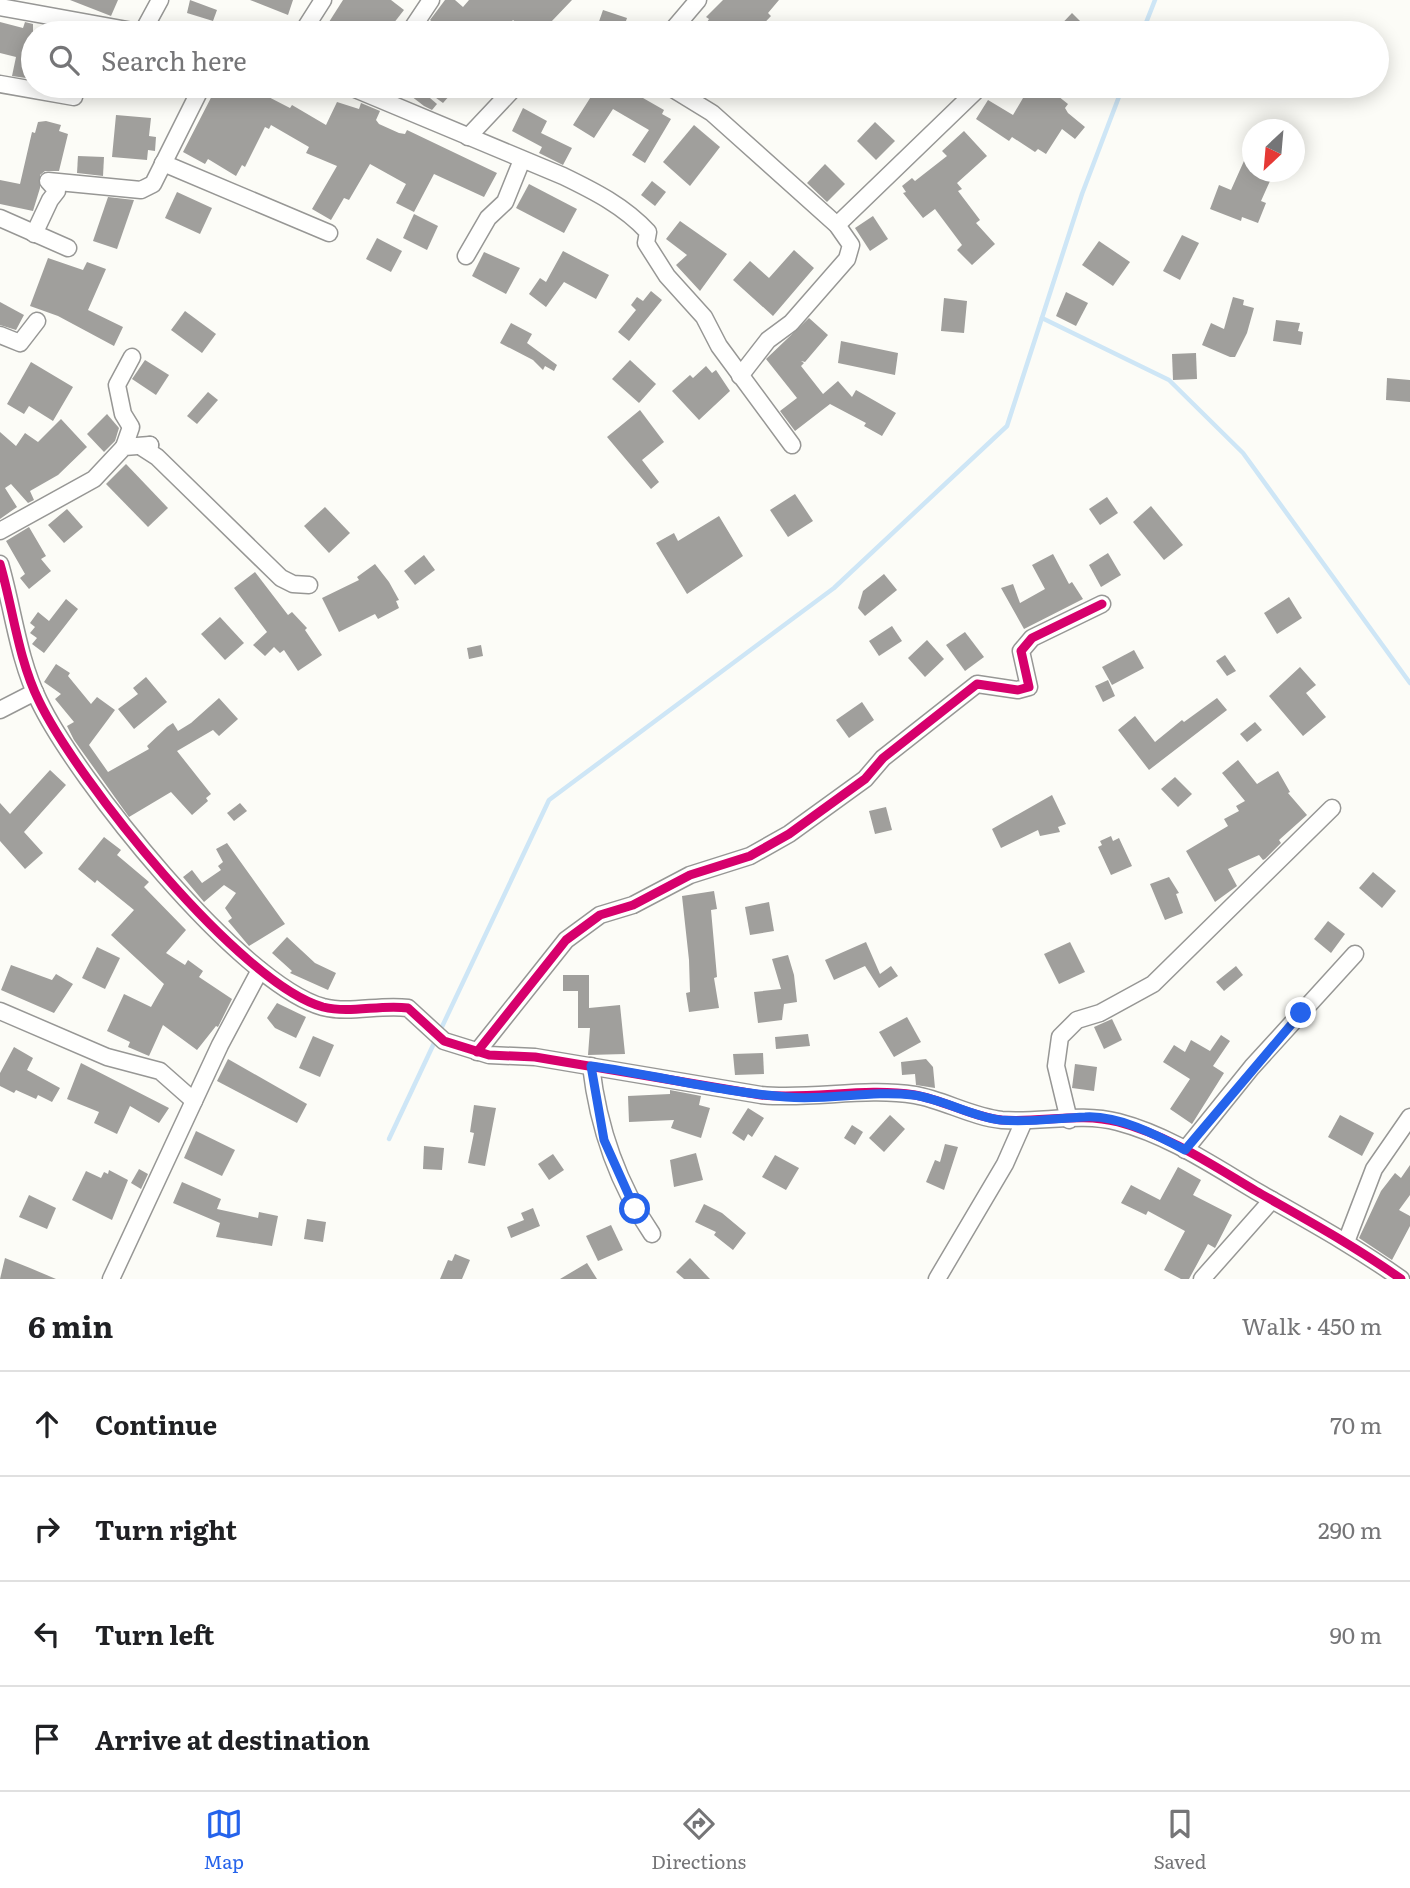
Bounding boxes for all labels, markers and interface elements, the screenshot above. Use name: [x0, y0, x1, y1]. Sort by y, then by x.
search box: [21, 21, 1389, 98]
text: Search here: [101, 40, 247, 79]
icon: search: [45, 41, 83, 79]
north arrow: [1242, 119, 1305, 182]
route end: [1285, 997, 1316, 1028]
route start: [619, 1193, 650, 1224]
text: 6 min: [28, 1303, 113, 1347]
text: Walk · 450 m: [1242, 1308, 1382, 1342]
text: Continue: [95, 1404, 217, 1443]
icon: ahead: [28, 1405, 66, 1443]
text: 70 m: [1330, 1407, 1382, 1441]
text: Turn right: [95, 1509, 237, 1548]
icon: right: [28, 1510, 66, 1548]
text: 290 m: [1318, 1512, 1382, 1546]
text: Turn left: [95, 1614, 214, 1653]
icon: left: [28, 1615, 66, 1653]
text: 90 m: [1330, 1617, 1382, 1651]
text: Arrive at destination: [95, 1719, 370, 1758]
icon: arrive: [28, 1720, 66, 1758]
tab: Map: [204, 1805, 244, 1875]
tab: Directions: [651, 1805, 746, 1875]
tab: Saved: [1153, 1805, 1206, 1875]

